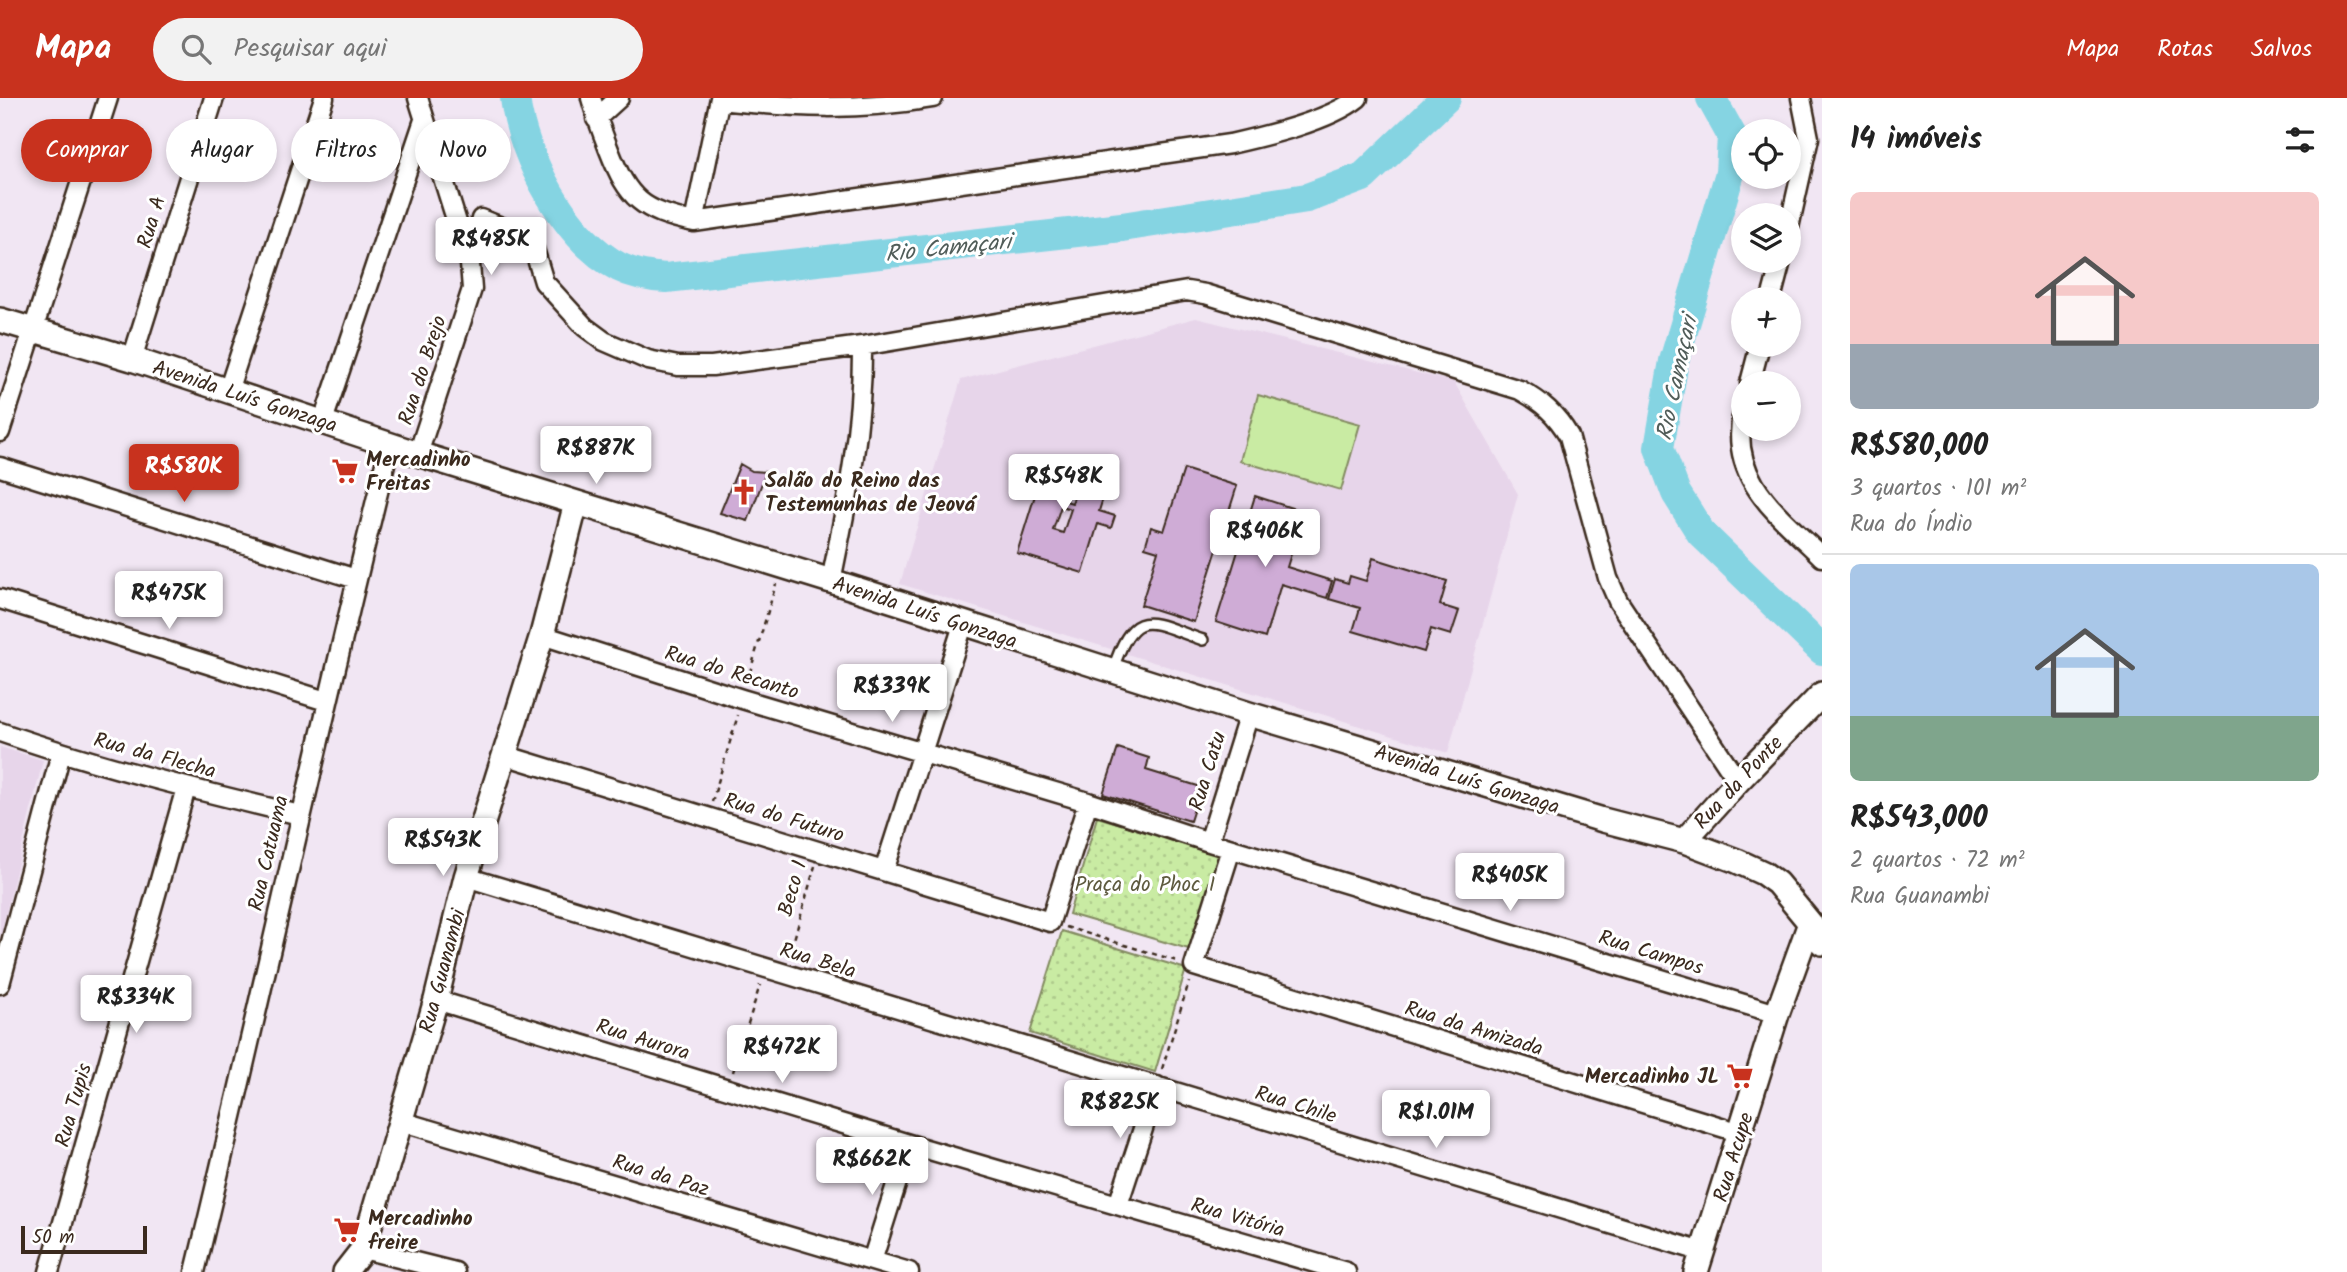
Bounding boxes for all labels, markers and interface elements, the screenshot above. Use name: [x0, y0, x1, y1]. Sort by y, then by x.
search box: [153, 18, 643, 81]
text: Mapa: [35, 23, 111, 76]
text: Pesquisar aqui: [233, 28, 387, 70]
icon: search: [177, 30, 215, 68]
text: Mapa: [2066, 30, 2119, 69]
text: Rotas: [2157, 30, 2213, 69]
text: Salvos: [2251, 30, 2312, 69]
text: 14 imóveis: [1850, 116, 1982, 164]
chip: Comprar: [21, 119, 152, 182]
chip: Alugar: [166, 119, 277, 182]
chip: Filtros: [291, 119, 401, 182]
chip: Novo: [415, 119, 511, 182]
map controls: [1731, 119, 1801, 441]
button: locate: [1731, 119, 1801, 189]
icon: filters: [2281, 121, 2319, 159]
street label: Rua A: [129, 192, 176, 253]
button: layers: [1731, 203, 1801, 273]
pin: R$485K: [434, 218, 548, 277]
text: R$485K: [451, 222, 531, 258]
water label: Rio Camaçari: [883, 224, 1017, 273]
icon: home: [2022, 238, 2148, 364]
button: +: [1731, 287, 1801, 357]
water label: Rio Camaçari: [1647, 308, 1710, 444]
street label: Rua do Brejo: [390, 311, 457, 430]
street label: Avenida Luís Gonzaga: [148, 352, 341, 443]
button: −: [1731, 371, 1801, 441]
text: R$580,000: [1850, 423, 1988, 471]
pin: R$887K: [539, 426, 653, 486]
text: R$887K: [556, 431, 636, 467]
pin: R$580K: [127, 444, 241, 504]
place label: Mercadinho Freitas: [366, 444, 471, 501]
text: R$580K: [145, 449, 223, 485]
pin: R$548K: [1007, 454, 1121, 514]
supermarket icon: Mercadinho Freitas: [330, 456, 360, 486]
text: R$548K: [1024, 459, 1104, 495]
place label: Salão do Reino das Testemunhas de Jeová: [765, 465, 977, 522]
text: 3 quartos · 101 m²: [1850, 471, 2026, 507]
church icon: Salão do Reino das Testemunhas de Jeová: [729, 477, 759, 507]
text: Rua do Índio: [1850, 507, 1972, 543]
pin: R$406K: [1208, 510, 1322, 569]
text: R$406K: [1226, 514, 1304, 550]
street label: Avenida Luís Gonzaga: [828, 568, 1021, 659]
pin: R$475K: [112, 572, 226, 631]
text: R$475K: [131, 576, 207, 612]
icon: home: [2022, 610, 2148, 736]
street label: Rua do Recanto: [660, 637, 803, 710]
pin: R$339K: [835, 664, 949, 724]
text: R$339K: [853, 669, 931, 705]
street label: Rua da Flecha: [90, 724, 219, 789]
street label: Rua Catu: [1181, 728, 1236, 815]
street label: Rua da Ponte: [1686, 728, 1792, 838]
street label: Avenida Luís Gonzaga: [1370, 737, 1563, 824]
street label: Rua do Futuro: [719, 784, 848, 852]
street label: Rua Catuama: [240, 792, 299, 914]
text: R$543,000: [1850, 795, 1988, 843]
pin: R$543K: [386, 818, 500, 878]
text: R$543K: [404, 823, 482, 859]
text: 2 quartos · 72 m²: [1850, 843, 2025, 879]
pin: R$405K: [1453, 854, 1567, 913]
street label: Beco 1: [770, 857, 817, 920]
text: R$405K: [1471, 858, 1549, 894]
park label: Praça do Phoc I: [1075, 869, 1215, 902]
text: Rua Guanambi: [1850, 879, 1989, 915]
street label: Rua Guanambi: [411, 905, 476, 1037]
street label: Rua Campos: [1594, 922, 1707, 985]
street label: Rua Bela: [775, 934, 860, 989]
pin: R$334K: [79, 976, 193, 1035]
text: R$334K: [97, 980, 175, 1016]
street label: Rua da Amizada: [1400, 993, 1547, 1066]
street label: Rua Aurora: [591, 1011, 694, 1070]
pin: R$472K: [725, 1026, 839, 1085]
text: R$472K: [743, 1030, 821, 1066]
street label: Rua Tupis: [47, 1060, 102, 1151]
place label: Mercadinho JL: [1585, 1061, 1719, 1094]
supermarket icon: Mercadinho JL: [1725, 1061, 1755, 1091]
street label: Rua Chile: [1251, 1077, 1341, 1134]
pin: R$825K: [1063, 1080, 1177, 1140]
text: R$825K: [1080, 1085, 1160, 1121]
pin: R$1.01M: [1371, 1090, 1501, 1150]
text: R$1.01M: [1398, 1095, 1474, 1131]
street label: Rua Acupe: [1705, 1108, 1764, 1206]
pin: R$662K: [815, 1138, 929, 1197]
text: R$662K: [832, 1142, 912, 1178]
street label: Rua da Paz: [608, 1146, 713, 1207]
street label: Rua Vitória: [1187, 1189, 1288, 1248]
place label: Mercadinho freire: [368, 1203, 473, 1260]
supermarket icon: Mercadinho freire: [332, 1215, 362, 1245]
scale bar: [21, 1223, 147, 1255]
text: 50 m: [32, 1223, 74, 1253]

